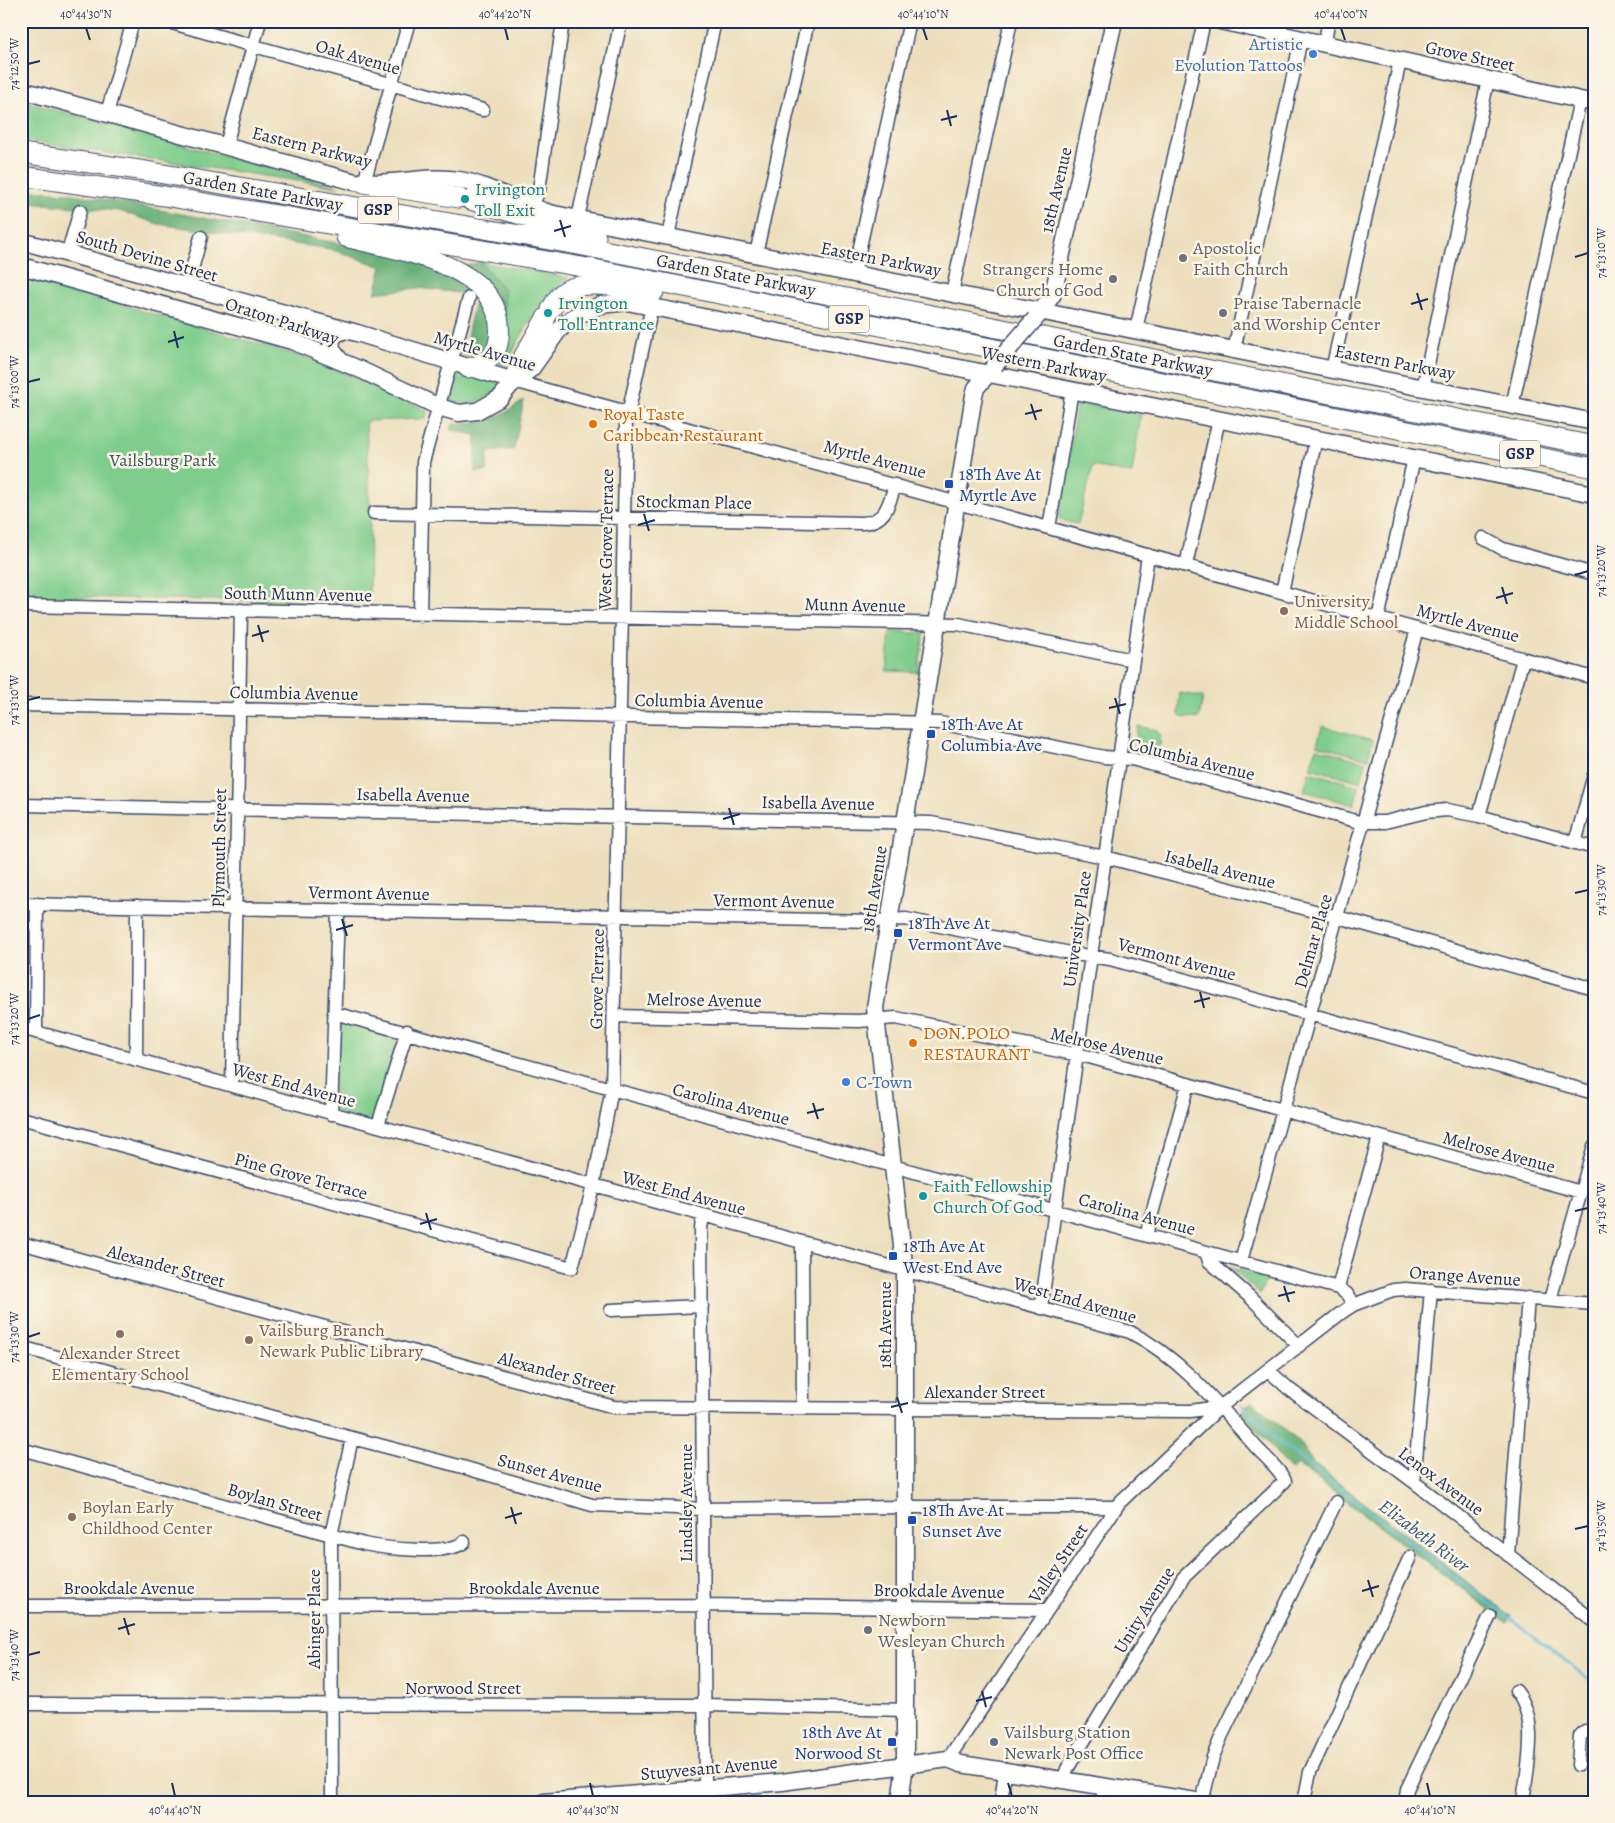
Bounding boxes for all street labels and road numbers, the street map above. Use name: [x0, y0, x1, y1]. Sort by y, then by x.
street label: Oak Avenue: [313, 33, 403, 81]
street label: Grove Street: [1423, 35, 1517, 77]
street label: Eastern Parkway: [250, 121, 375, 174]
street label: 18th Avenue: [1034, 145, 1078, 235]
street label: Garden State Parkway: [181, 165, 346, 217]
road number: GSP: [358, 196, 398, 224]
street label: South Devine Street: [73, 224, 221, 288]
street label: Eastern Parkway: [819, 236, 944, 283]
street label: Garden State Parkway: [654, 248, 819, 302]
street label: Oraton Parkway: [222, 291, 343, 351]
road number: GSP: [829, 306, 869, 332]
street label: Myrtle Avenue: [431, 325, 539, 377]
street label: Garden State Parkway: [1051, 328, 1216, 382]
street label: Eastern Parkway: [1333, 339, 1458, 386]
street label: Western Parkway: [978, 340, 1110, 388]
street label: Myrtle Avenue: [821, 434, 929, 484]
road number: GSP: [1500, 440, 1540, 468]
street label: West Grove Terrace: [593, 468, 619, 611]
street label: Stockman Place: [636, 489, 752, 515]
street label: South Munn Avenue: [224, 581, 372, 607]
street label: Munn Avenue: [804, 592, 906, 618]
street label: Myrtle Avenue: [1414, 598, 1522, 648]
street label: Columbia Avenue: [229, 680, 359, 706]
street label: Columbia Avenue: [634, 688, 764, 714]
street label: Columbia Avenue: [1127, 732, 1257, 786]
street label: Isabella Avenue: [356, 782, 470, 808]
street label: Plymouth Street: [206, 788, 232, 908]
street label: Isabella Avenue: [761, 790, 875, 816]
street label: 18th Avenue: [855, 844, 893, 934]
street label: Isabella Avenue: [1162, 844, 1278, 894]
street label: University Place: [1057, 869, 1097, 989]
street label: Vermont Avenue: [307, 880, 430, 906]
street label: Vermont Avenue: [712, 888, 835, 914]
street label: Delmar Place: [1288, 891, 1338, 991]
street label: Grove Terrace: [584, 928, 610, 1030]
street label: Vermont Avenue: [1114, 931, 1239, 986]
street label: Melrose Avenue: [646, 987, 762, 1013]
street label: Melrose Avenue: [1048, 1021, 1166, 1071]
street label: West End Avenue: [229, 1057, 358, 1113]
street label: Carolina Avenue: [670, 1077, 792, 1131]
street label: Melrose Avenue: [1440, 1125, 1558, 1179]
street label: Pine Grove Terrace: [232, 1147, 370, 1205]
street label: West End Avenue: [619, 1165, 748, 1221]
street label: Carolina Avenue: [1076, 1187, 1198, 1241]
street label: Alexander Street: [103, 1238, 228, 1293]
street label: Orange Avenue: [1408, 1260, 1522, 1292]
street label: West End Avenue: [1010, 1271, 1139, 1329]
street label: 18th Avenue: [873, 1281, 897, 1369]
street label: Alexander Street: [494, 1345, 619, 1400]
street label: Alexander Street: [923, 1380, 1046, 1404]
street label: Lenox Avenue: [1393, 1441, 1489, 1521]
street label: Lindsley Avenue: [674, 1444, 698, 1562]
street label: Sunset Avenue: [495, 1447, 605, 1499]
street label: Boylan Street: [225, 1477, 325, 1527]
street label: Valley Street: [1022, 1519, 1093, 1608]
street label: Unity Avenue: [1108, 1562, 1180, 1658]
street label: Abinger Place: [302, 1569, 326, 1670]
street label: Brookdale Avenue: [63, 1576, 195, 1600]
street label: Brookdale Avenue: [468, 1576, 600, 1600]
street label: Brookdale Avenue: [873, 1578, 1005, 1604]
street label: Norwood Street: [405, 1676, 521, 1700]
street label: Stuyvesant Avenue: [639, 1750, 779, 1786]

